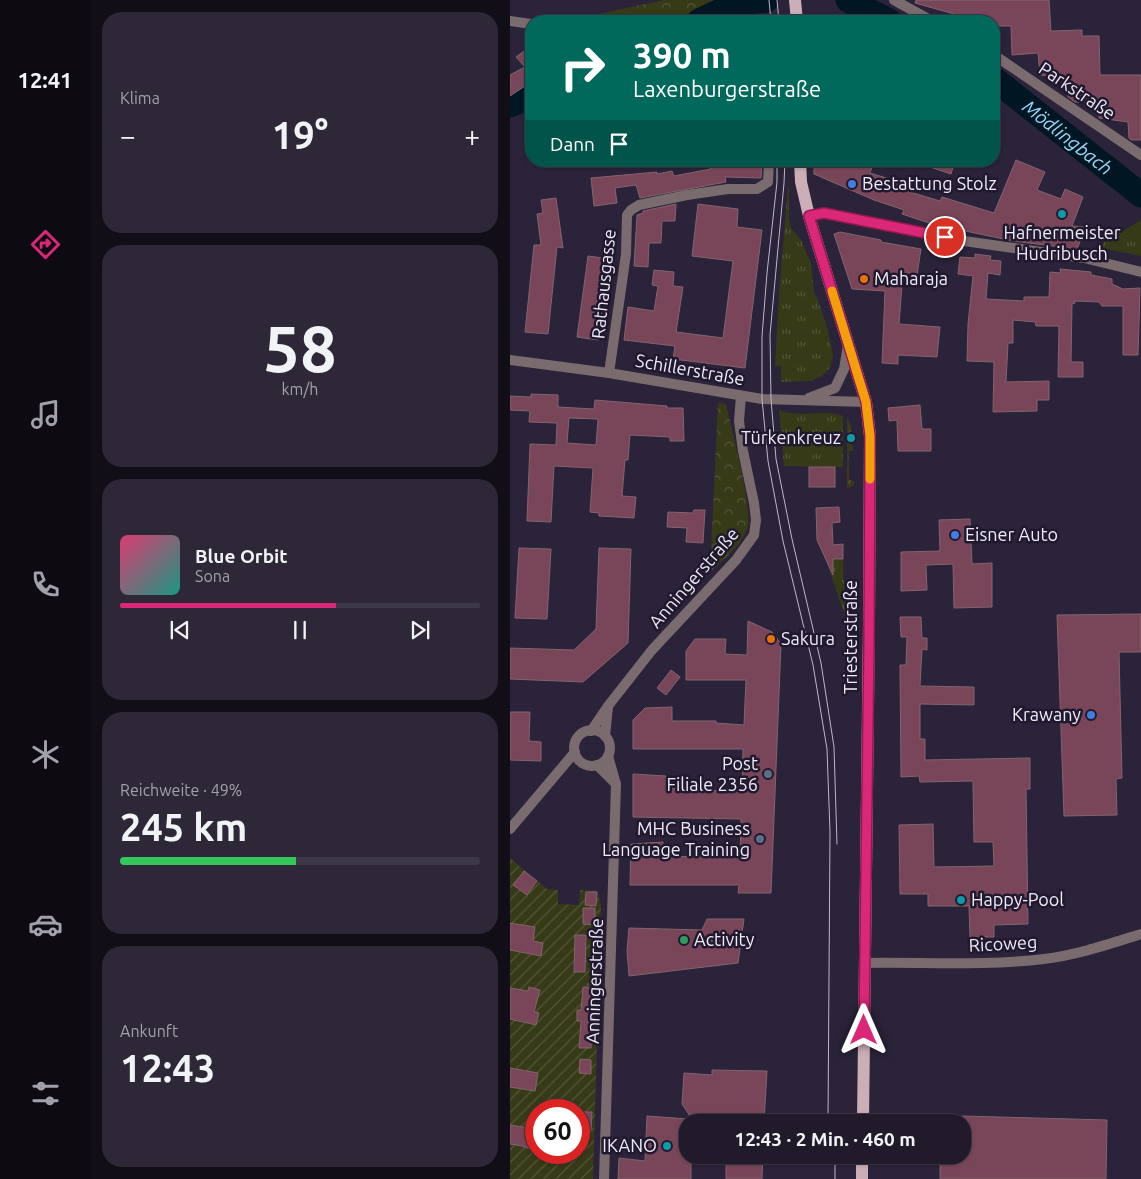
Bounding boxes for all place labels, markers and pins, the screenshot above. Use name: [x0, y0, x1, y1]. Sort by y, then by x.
place label: Bestattung Stolz: [862, 173, 997, 193]
marker: Bestattung Stolz: [846, 178, 858, 190]
marker: Hafnermeister Hudribusch: [1056, 208, 1068, 220]
pin: [924, 216, 966, 258]
place label: Hafnermeister Hudribusch: [1003, 222, 1121, 263]
place label: Maharaja: [874, 268, 948, 288]
marker: Maharaja: [858, 273, 870, 285]
place label: Türkenkreuz: [741, 427, 841, 447]
marker: Türkenkreuz: [845, 432, 857, 444]
place label: Eisner Auto: [965, 524, 1058, 544]
marker: Eisner Auto: [949, 529, 961, 541]
place label: Sakura: [781, 628, 835, 648]
marker: Sakura: [765, 633, 777, 645]
place label: Krawany: [1012, 704, 1081, 724]
marker: Krawany: [1085, 709, 1097, 721]
place label: Post Filiale 2356: [666, 753, 758, 794]
marker: Post Filiale 2356: [762, 768, 774, 780]
place label: MHC Business Language Training: [602, 818, 750, 859]
marker: MHC Business Language Training: [754, 833, 766, 845]
place label: Happy-Pool: [971, 889, 1064, 909]
marker: Happy-Pool: [955, 894, 967, 906]
place label: Activity: [694, 929, 755, 949]
marker: Activity: [678, 934, 690, 946]
place label: IKANO: [602, 1135, 657, 1155]
marker: IKANO: [661, 1140, 673, 1152]

